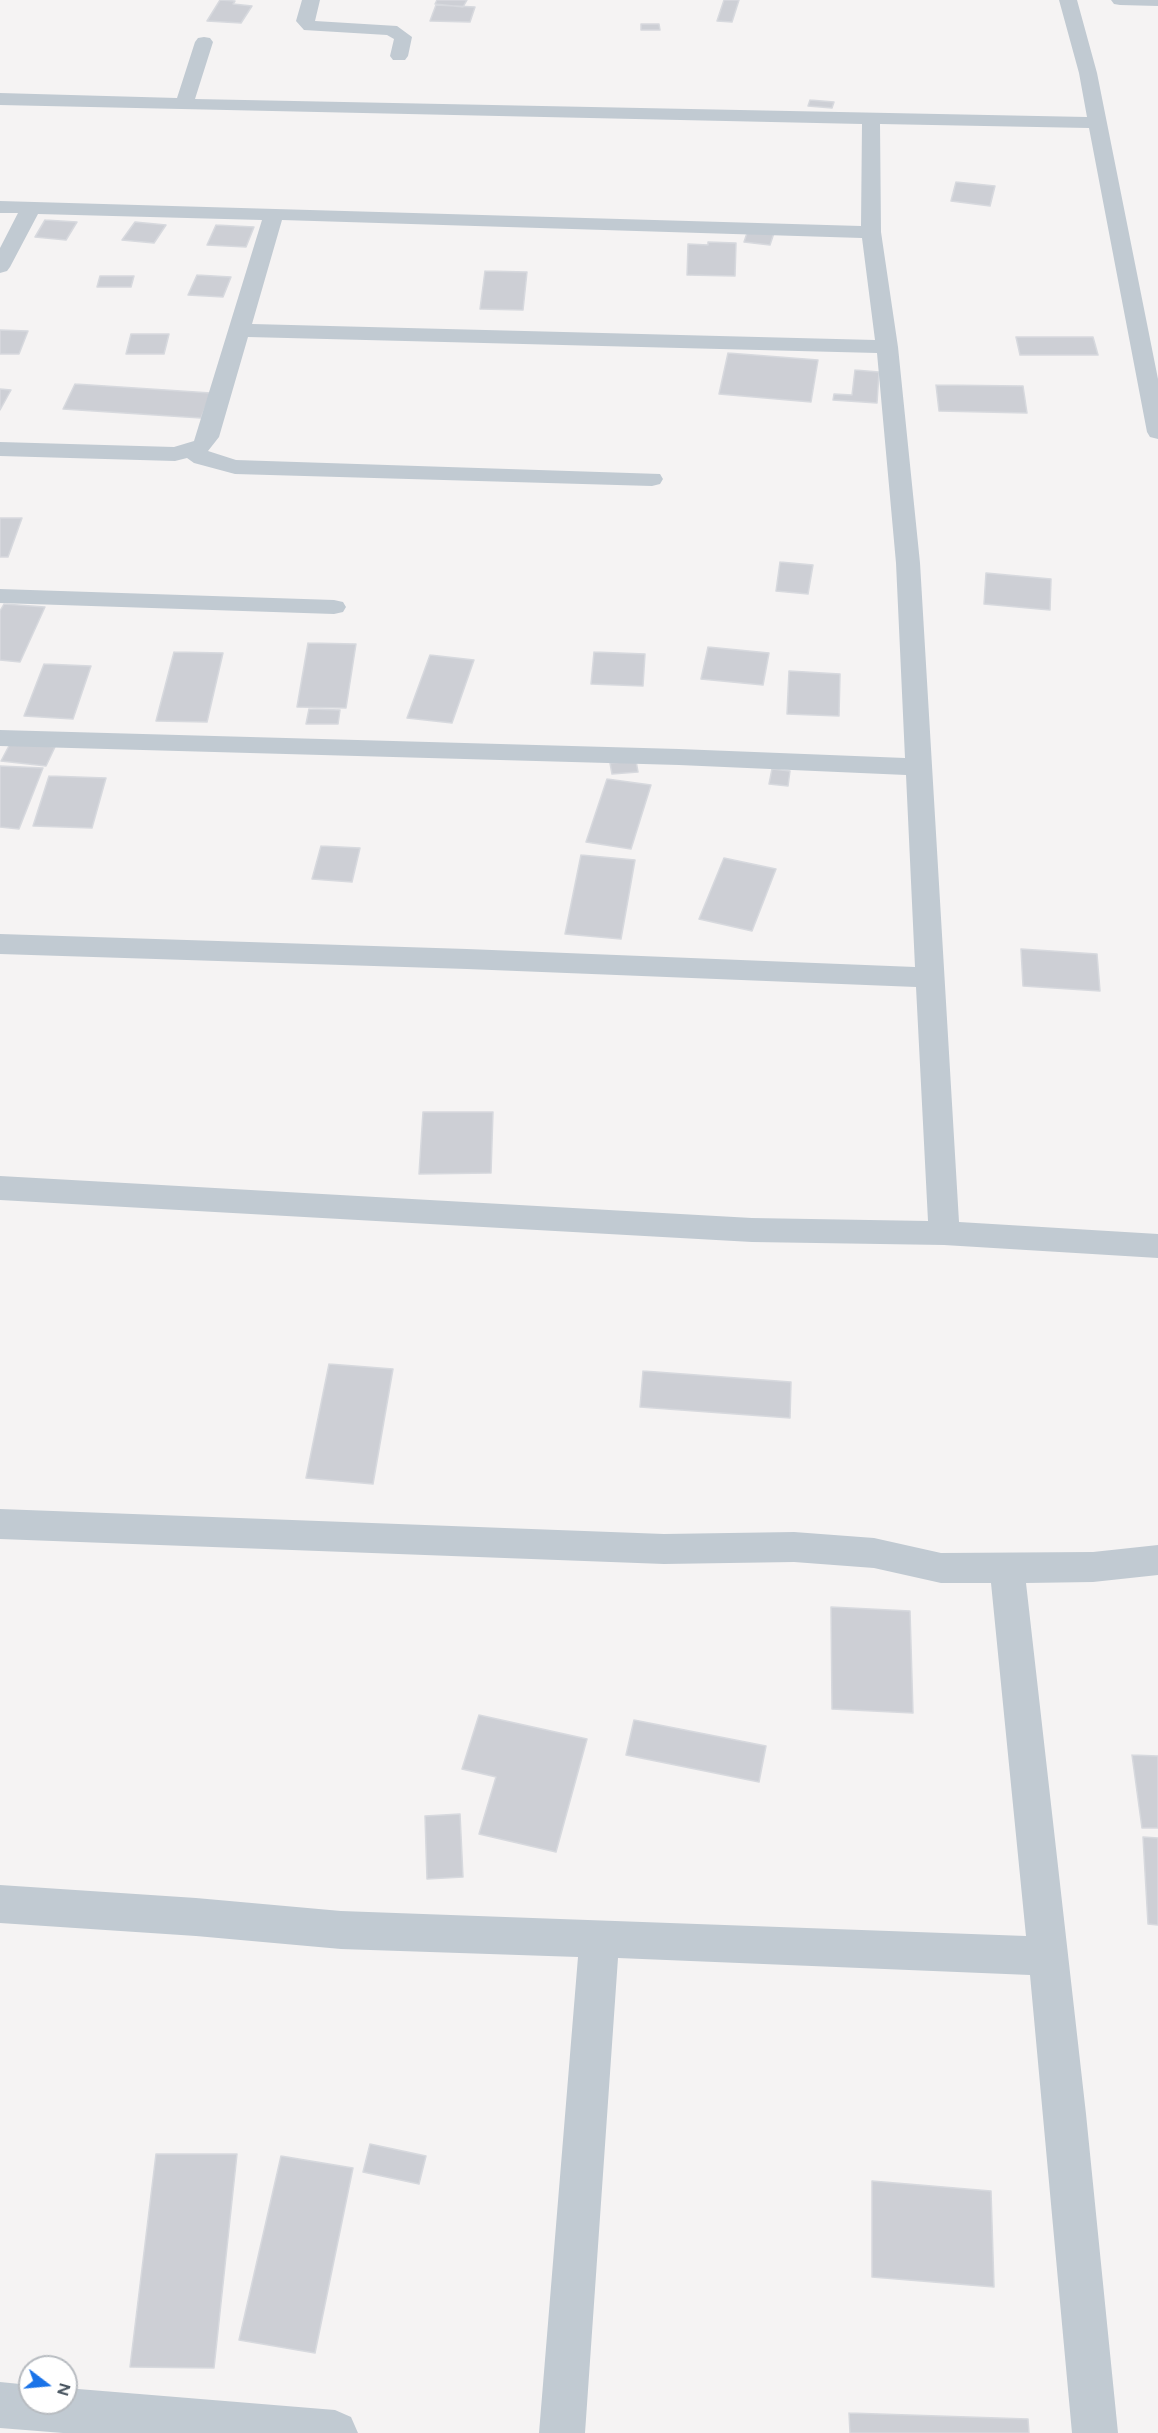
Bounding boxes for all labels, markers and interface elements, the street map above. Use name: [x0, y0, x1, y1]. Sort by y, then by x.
north arrow: [18, 2355, 78, 2415]
text: N: [53, 2381, 75, 2398]

